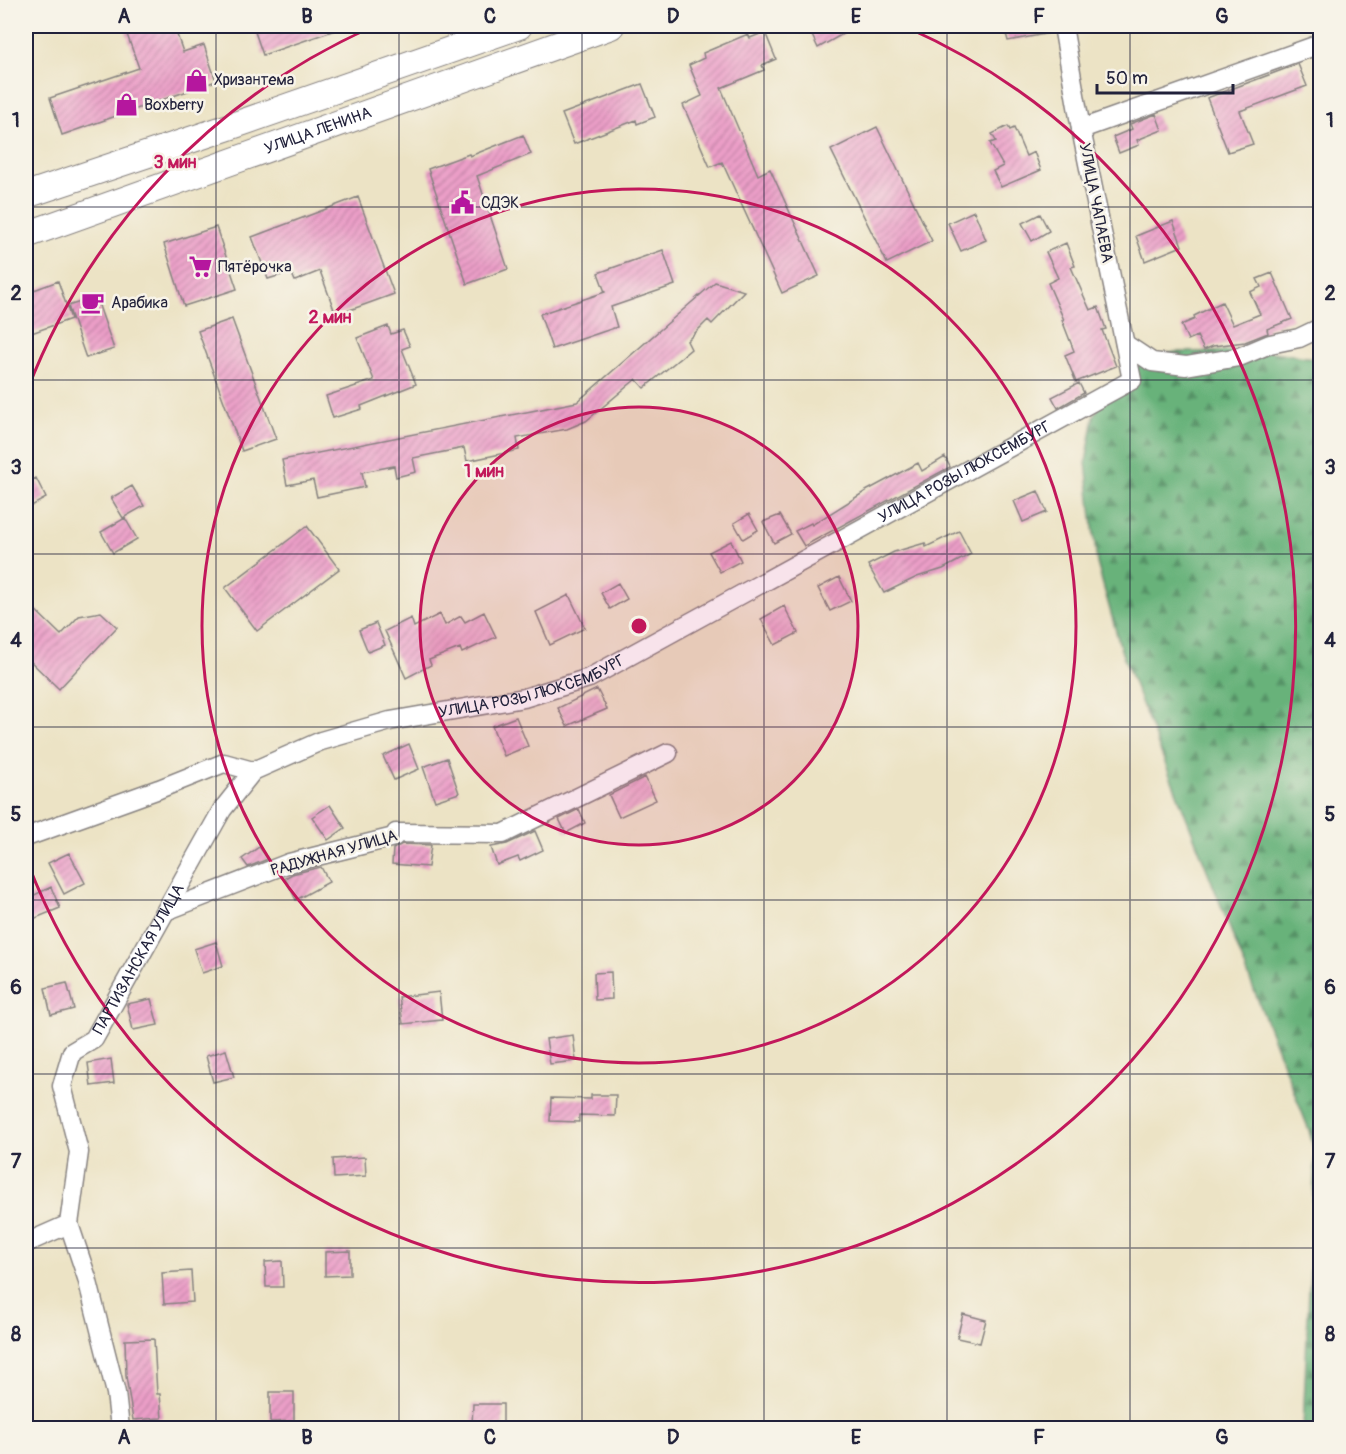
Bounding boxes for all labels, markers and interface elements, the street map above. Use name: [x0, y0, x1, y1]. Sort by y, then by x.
text: A: [118, 4, 131, 29]
text: B: [301, 4, 313, 29]
text: C: [484, 4, 496, 29]
text: D: [667, 4, 680, 29]
text: E: [851, 4, 862, 29]
text: F: [1033, 4, 1045, 29]
text: G: [1215, 4, 1229, 29]
scale bar: [1097, 57, 1234, 95]
shop icon: Хризантема: [183, 67, 209, 93]
text: 50 m: [1106, 67, 1148, 90]
place label: Хризантема: [214, 70, 294, 90]
shop icon: Boxberry: [113, 92, 139, 118]
place label: Boxberry: [144, 95, 204, 115]
street label: УЛИЦА ЛЕНИНА: [262, 102, 374, 159]
text: 1: [12, 108, 20, 133]
text: 1: [1326, 108, 1334, 133]
street label: УЛИЦА ЧАПАЕВА: [1075, 141, 1117, 265]
text: 3 мин: [154, 151, 196, 174]
public building icon: СДЭК: [450, 190, 476, 216]
place label: СДЭК: [481, 193, 519, 213]
supermarket icon: Пятёрочка: [187, 254, 213, 280]
place label: Пятёрочка: [218, 257, 292, 277]
text: 2: [10, 281, 22, 306]
text: 2: [1324, 281, 1336, 306]
cafe icon: Арабика: [80, 290, 106, 316]
place label: Арабика: [111, 293, 168, 313]
text: 2 мин: [309, 306, 351, 329]
street label: УЛИЦА РОЗЫ ЛЮКСЕМБУРГ: [875, 416, 1054, 527]
text: 3: [10, 455, 22, 480]
text: 3: [1324, 455, 1336, 480]
text: 1 мин: [464, 460, 504, 483]
centre of rings: [629, 616, 649, 636]
text: 4: [10, 628, 22, 653]
text: 4: [1324, 628, 1336, 653]
street label: УЛИЦА РОЗЫ ЛЮКСЕМБУРГ: [437, 650, 628, 723]
text: 5: [11, 802, 22, 827]
text: 5: [1325, 802, 1336, 827]
street label: РАДУЖНАЯ УЛИЦА: [268, 825, 400, 881]
street label: ПАРТИЗАНСКАЯ УЛИЦА: [89, 880, 189, 1038]
text: 6: [10, 975, 22, 1000]
text: 6: [1324, 975, 1336, 1000]
text: 7: [11, 1149, 22, 1174]
text: 7: [1325, 1149, 1336, 1174]
text: 8: [11, 1322, 21, 1347]
text: 8: [1325, 1322, 1335, 1347]
text: A: [118, 1425, 131, 1450]
text: B: [301, 1425, 313, 1450]
text: C: [484, 1425, 496, 1450]
text: D: [667, 1425, 680, 1450]
text: E: [851, 1425, 862, 1450]
text: F: [1033, 1425, 1045, 1450]
text: G: [1215, 1425, 1229, 1450]

